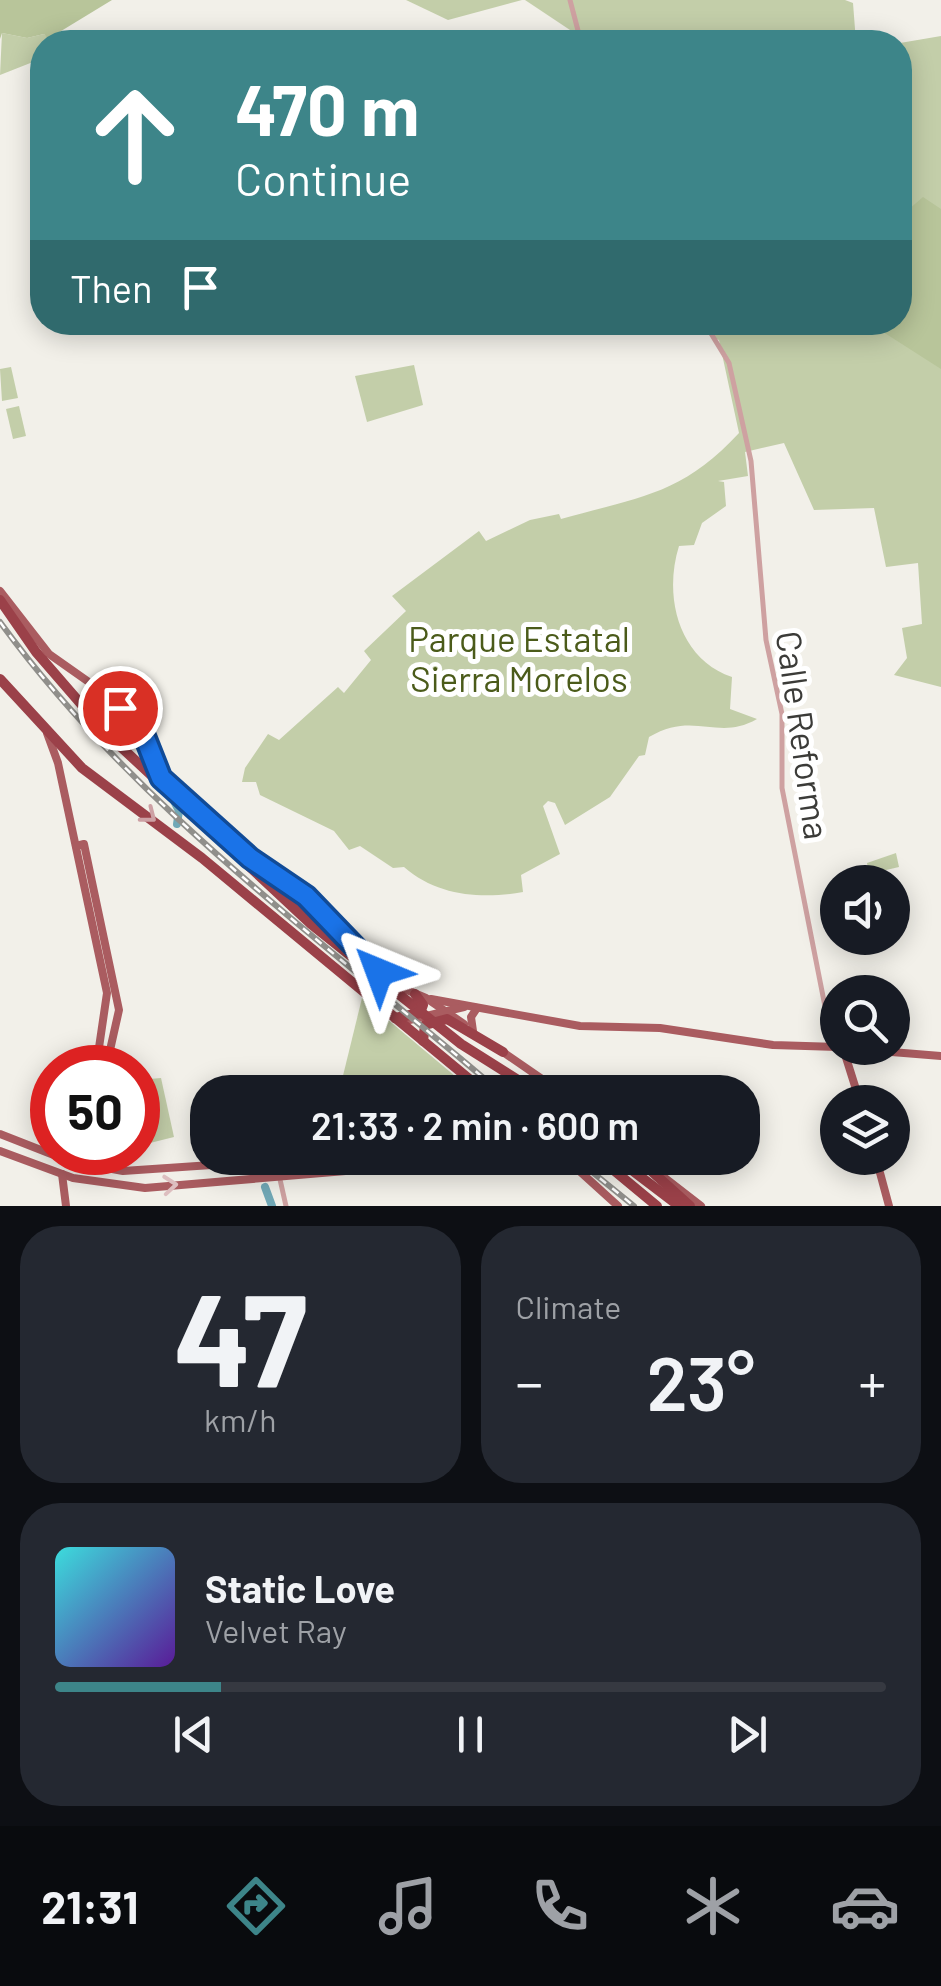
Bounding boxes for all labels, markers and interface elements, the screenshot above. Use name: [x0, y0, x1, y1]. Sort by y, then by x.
text: 470 m: [235, 66, 419, 150]
icon: ahead: [70, 70, 200, 200]
text: Continue: [235, 151, 411, 205]
icon: arrive: [173, 260, 228, 315]
text: Then: [70, 265, 153, 311]
park label: Parque Estatal Sierra Morelos: [408, 617, 630, 699]
street label: Calle Reforma: [769, 628, 839, 842]
pin: [78, 666, 163, 751]
icon: arrive: [93, 681, 148, 736]
one-way arrow: [138, 805, 156, 822]
map controls: [820, 865, 910, 1175]
button: sound: [820, 865, 910, 955]
position arrow: [327, 920, 431, 1024]
button: search: [820, 975, 910, 1065]
speed limit sign: 50: [30, 1045, 160, 1175]
button: layers: [820, 1085, 910, 1175]
text: 21:33 · 2 min · 600 m: [311, 1102, 639, 1148]
one-way arrow: [162, 1175, 178, 1197]
text: 47: [173, 1257, 307, 1413]
text: Climate: [516, 1287, 621, 1325]
text: 23°: [646, 1336, 755, 1426]
text: −: [516, 1348, 543, 1414]
text: +: [858, 1348, 886, 1414]
text: km/h: [204, 1400, 276, 1438]
text: Static Love: [205, 1565, 395, 1611]
text: Velvet Ray: [205, 1611, 347, 1649]
icon: previous: [166, 1707, 221, 1762]
icon: pause: [443, 1707, 498, 1762]
icon: next: [720, 1707, 775, 1762]
icon: directions: [221, 1871, 291, 1941]
icon: music: [373, 1871, 443, 1941]
icon: phone: [525, 1871, 595, 1941]
icon: climate: [678, 1871, 748, 1941]
icon: car: [830, 1871, 900, 1941]
text: 21:31: [41, 1879, 138, 1933]

